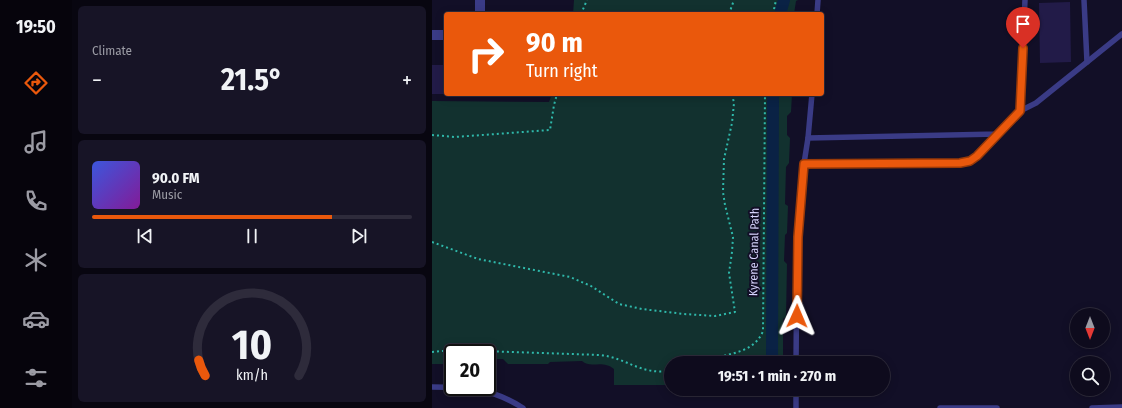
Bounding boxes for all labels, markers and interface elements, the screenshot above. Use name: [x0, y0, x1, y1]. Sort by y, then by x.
pin: [1006, 7.0, 1040, 48]
icon: arrive: [1012, 13, 1034, 35]
text: 19:50: [16, 16, 56, 38]
text: 90 m: [526, 26, 583, 59]
icon: right: [460, 28, 512, 80]
text: Climate: [92, 43, 132, 58]
text: Turn right: [526, 60, 598, 82]
text: 21.5°: [221, 62, 283, 98]
text: −: [92, 67, 102, 94]
text: +: [402, 67, 412, 94]
icon: directions: [22, 69, 50, 97]
icon: music: [22, 128, 50, 156]
text: 90.0 FM: [152, 169, 200, 187]
icon: phone: [22, 187, 50, 215]
text: Music: [152, 187, 182, 202]
street label: Kyrene Canal Path: [746, 208, 762, 296]
icon: previous: [134, 225, 156, 247]
icon: pause: [241, 225, 263, 247]
icon: next: [348, 225, 370, 247]
icon: climate: [22, 246, 50, 274]
position arrow: [776, 295, 818, 337]
icon: car: [22, 305, 50, 333]
north arrow: [1070, 308, 1110, 348]
map controls: [1070, 308, 1110, 396]
text: 10: [232, 320, 272, 370]
speed limit sign: 20: [444, 344, 496, 396]
button: search: [1070, 356, 1110, 396]
icon: filters: [22, 364, 50, 392]
text: km/h: [236, 367, 268, 384]
text: 19:51 · 1 min · 270 m: [718, 367, 836, 385]

